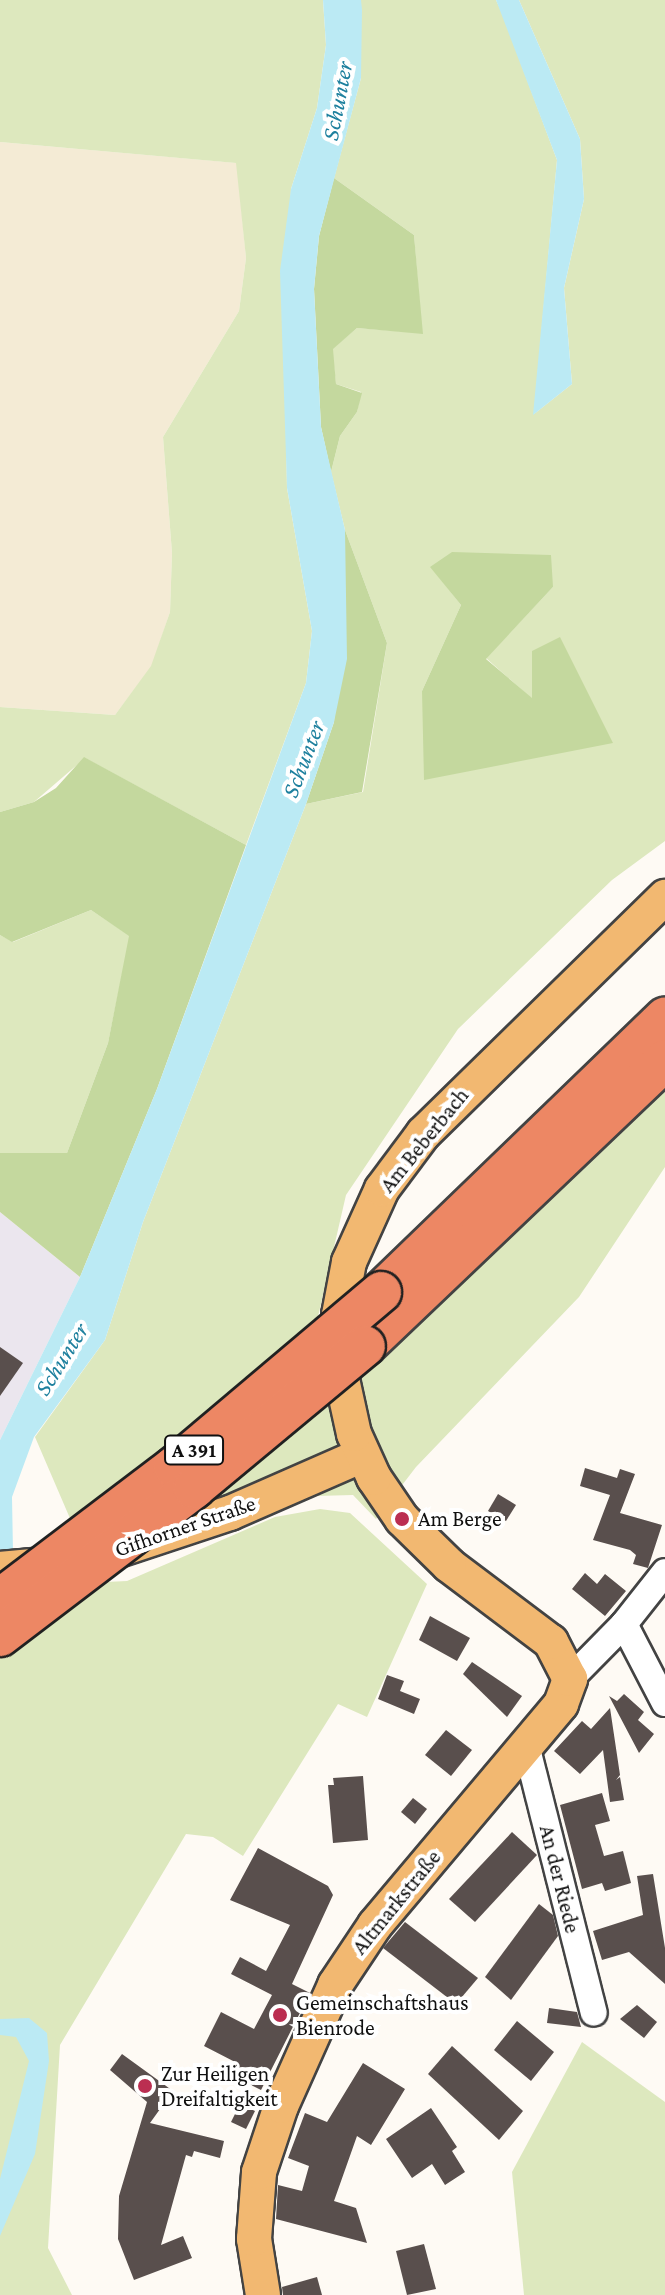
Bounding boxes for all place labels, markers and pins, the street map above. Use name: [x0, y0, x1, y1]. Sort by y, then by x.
place label: Am Berge: [418, 1506, 502, 1532]
marker: Am Berge: [393, 1510, 411, 1528]
place label: Gemeinschaftshaus Bienrode: [296, 1989, 469, 2040]
marker: Gemeinschaftshaus Bienrode: [271, 2006, 289, 2024]
place label: Zur Heiligen Dreifaltigkeit: [161, 2060, 278, 2112]
marker: Zur Heiligen Dreifaltigkeit: [136, 2077, 154, 2095]

